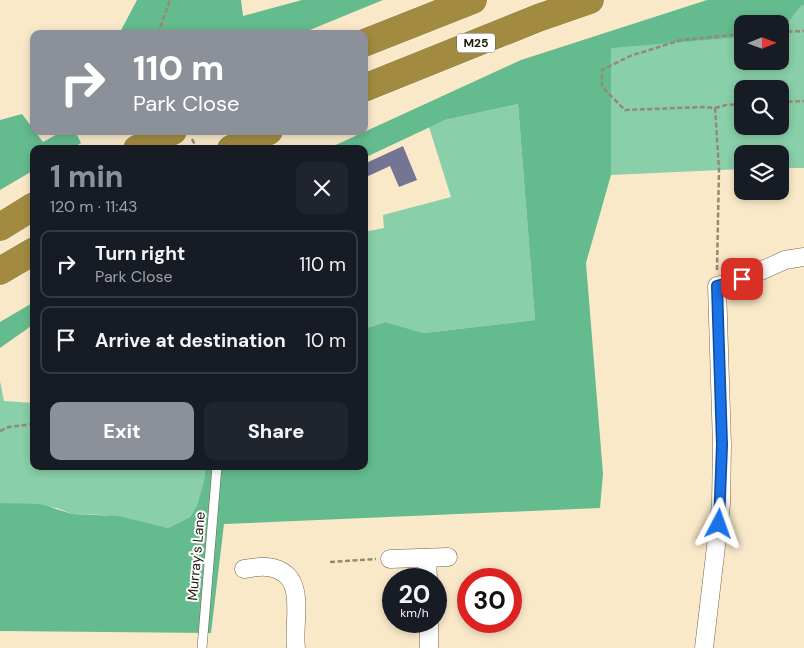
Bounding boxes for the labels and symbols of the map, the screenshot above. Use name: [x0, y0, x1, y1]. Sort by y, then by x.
north arrow: [734, 15, 789, 70]
road number: M25: [457, 34, 495, 52]
pin: [721, 258, 763, 300]
position arrow: [692, 497, 744, 549]
street label: Murray's Lane: [183, 511, 209, 601]
speed limit sign: 30: [457, 568, 522, 633]

